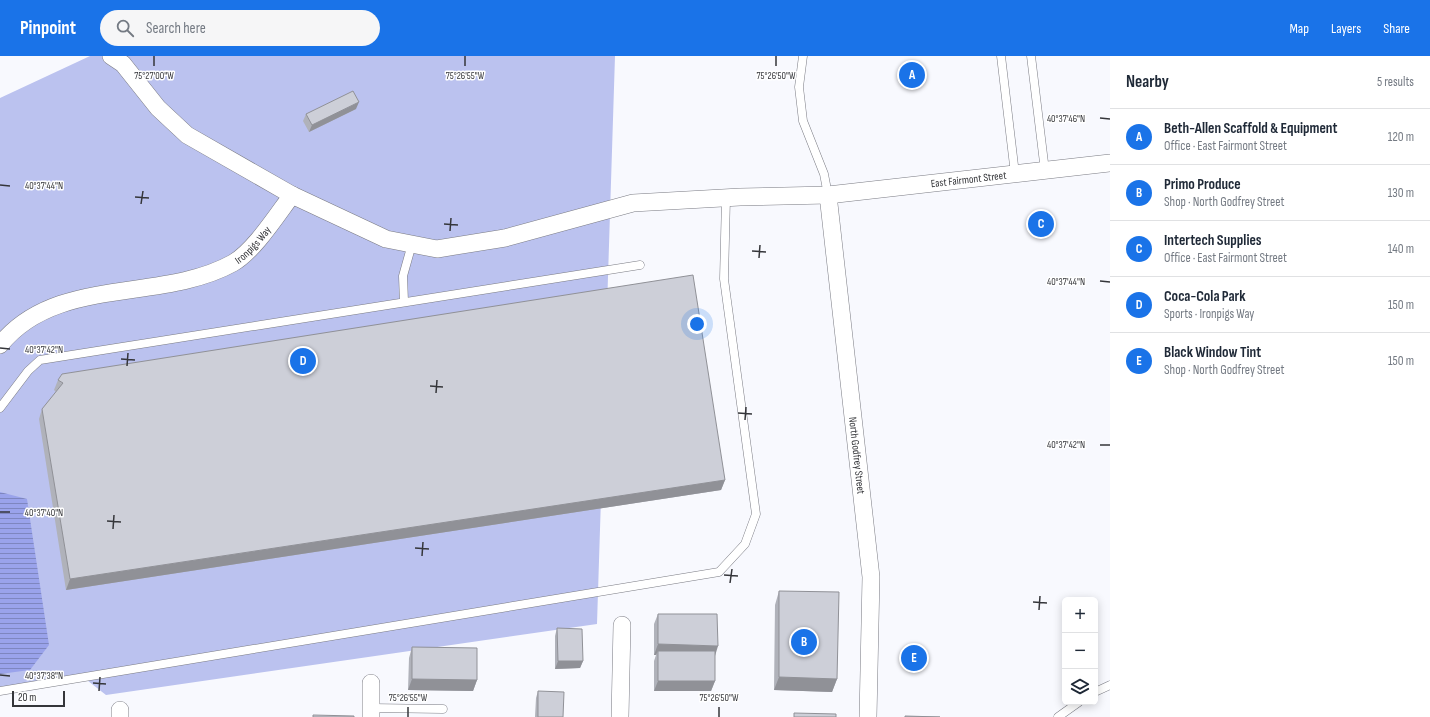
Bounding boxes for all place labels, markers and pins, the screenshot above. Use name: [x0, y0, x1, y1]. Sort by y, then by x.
pin: A: [899, 60, 925, 90]
pin: C: [1028, 209, 1054, 239]
pin: D: [290, 346, 316, 376]
pin: B: [791, 627, 817, 657]
pin: E: [901, 643, 927, 673]

